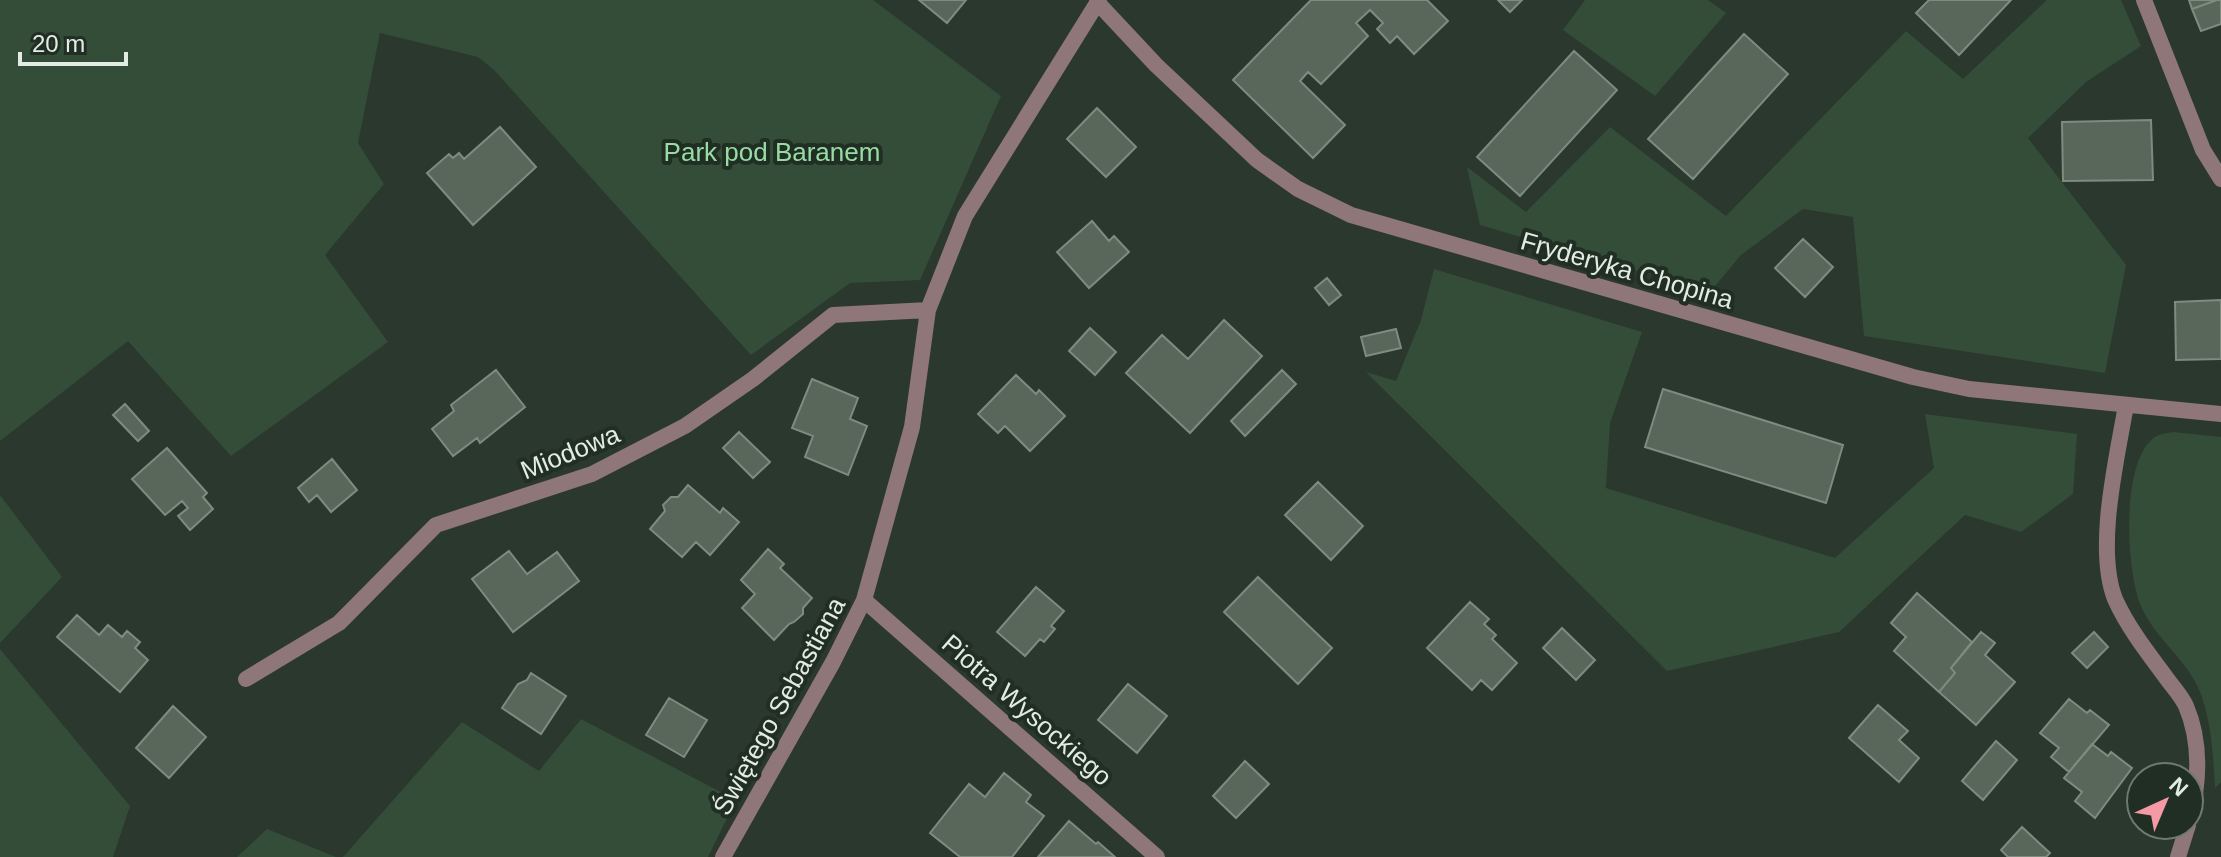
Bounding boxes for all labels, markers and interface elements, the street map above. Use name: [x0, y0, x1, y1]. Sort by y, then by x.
scale bar: [20, 16, 126, 66]
text: 20 m: [32, 30, 85, 57]
park label: Park pod Baranem: [664, 137, 880, 167]
street label: Fryderyka Chopina: [1517, 225, 1737, 315]
street label: Miodowa: [516, 418, 624, 485]
street label: Świętego Sebastiana: [707, 591, 852, 820]
street label: Piotra Wysockiego: [936, 628, 1118, 792]
north arrow: [2125, 761, 2205, 841]
text: N: [2164, 772, 2193, 801]

